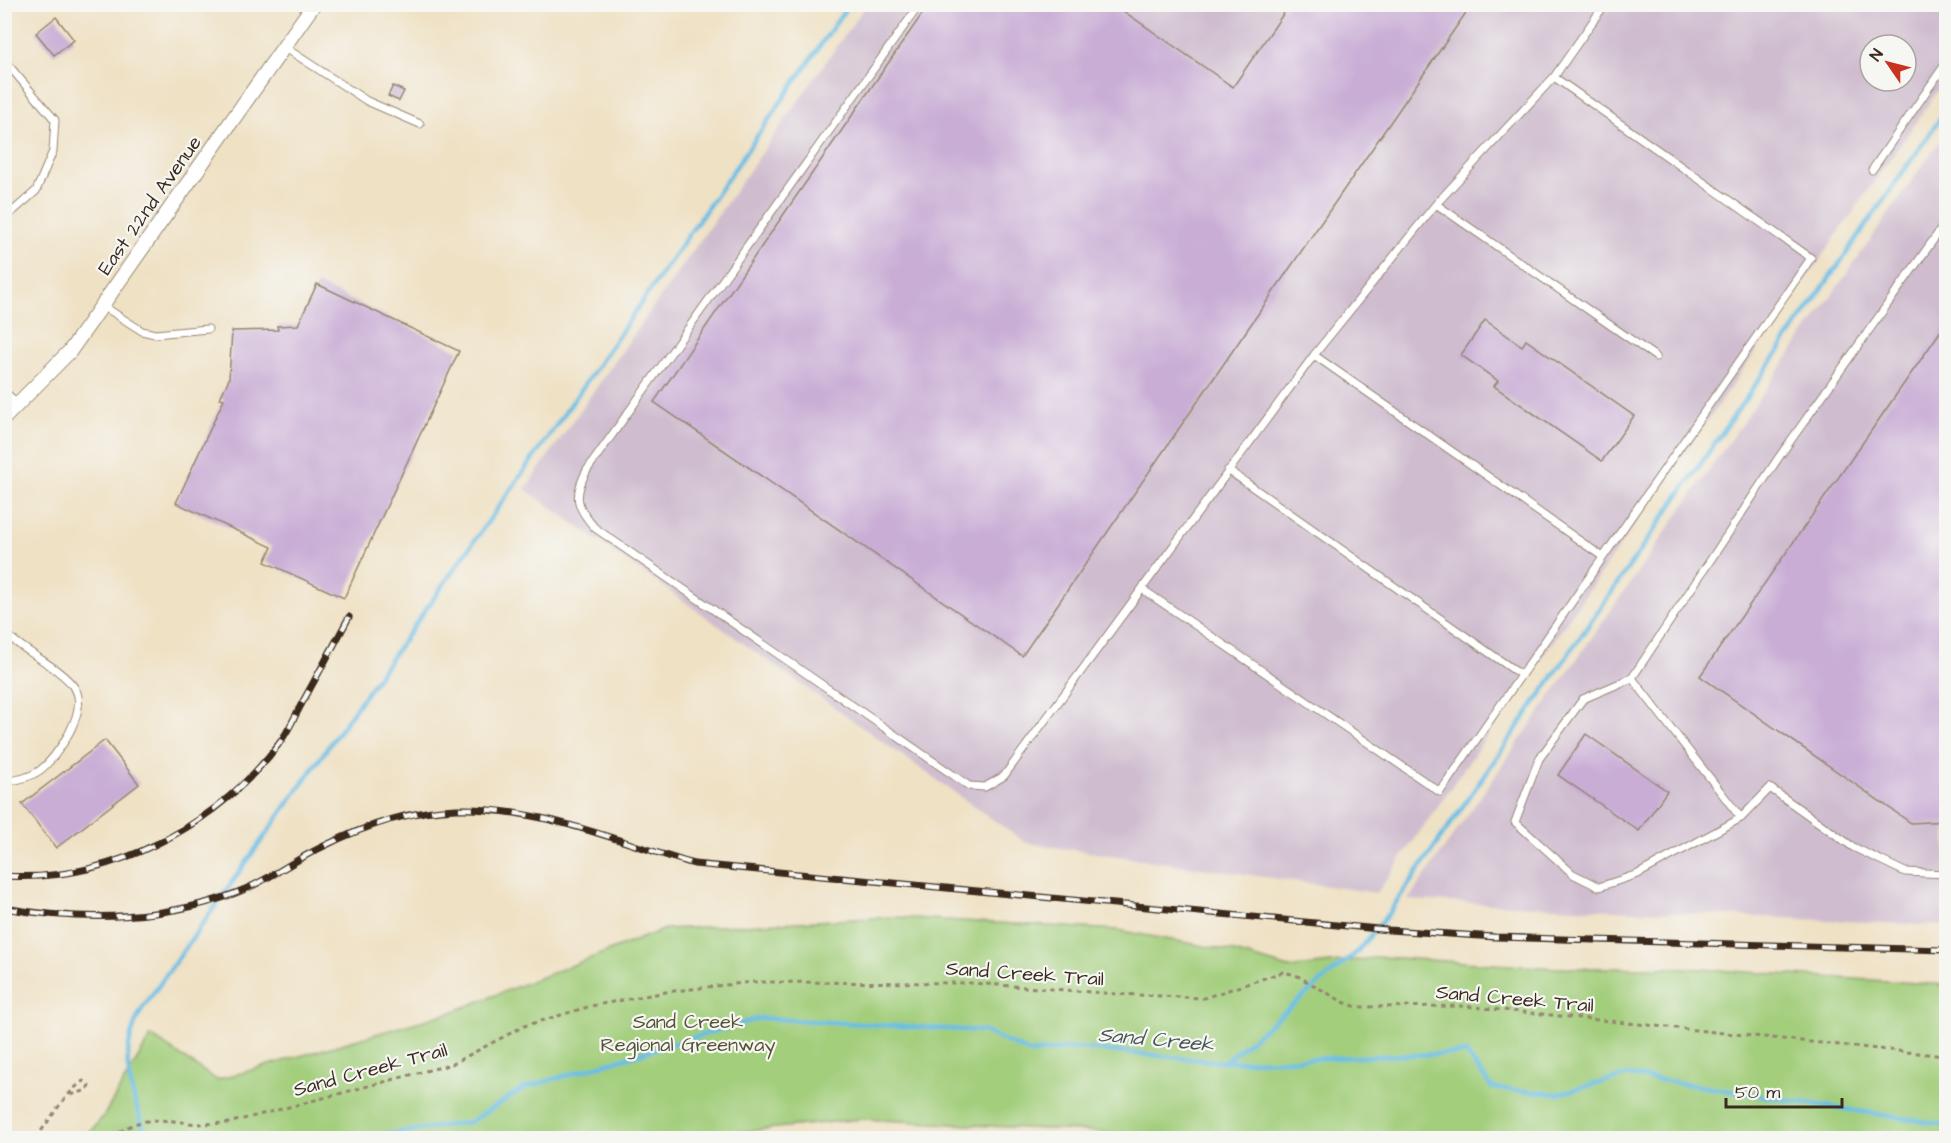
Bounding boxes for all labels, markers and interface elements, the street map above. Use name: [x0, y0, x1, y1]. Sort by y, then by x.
north arrow: [1858, 33, 1918, 93]
text: N: [1865, 45, 1888, 65]
street label: East 22nd Avenue: [91, 130, 209, 281]
street label: Sand Creek Trail: [945, 955, 1105, 993]
street label: Sand Creek Trail: [1435, 978, 1595, 1020]
park label: Sand Creek Regional Greenway: [601, 1008, 775, 1060]
water label: Sand Creek: [1097, 1020, 1216, 1059]
street label: Sand Creek Trail: [290, 1036, 450, 1104]
scale bar: [1726, 1071, 1842, 1109]
text: 50 m: [1735, 1080, 1780, 1105]

